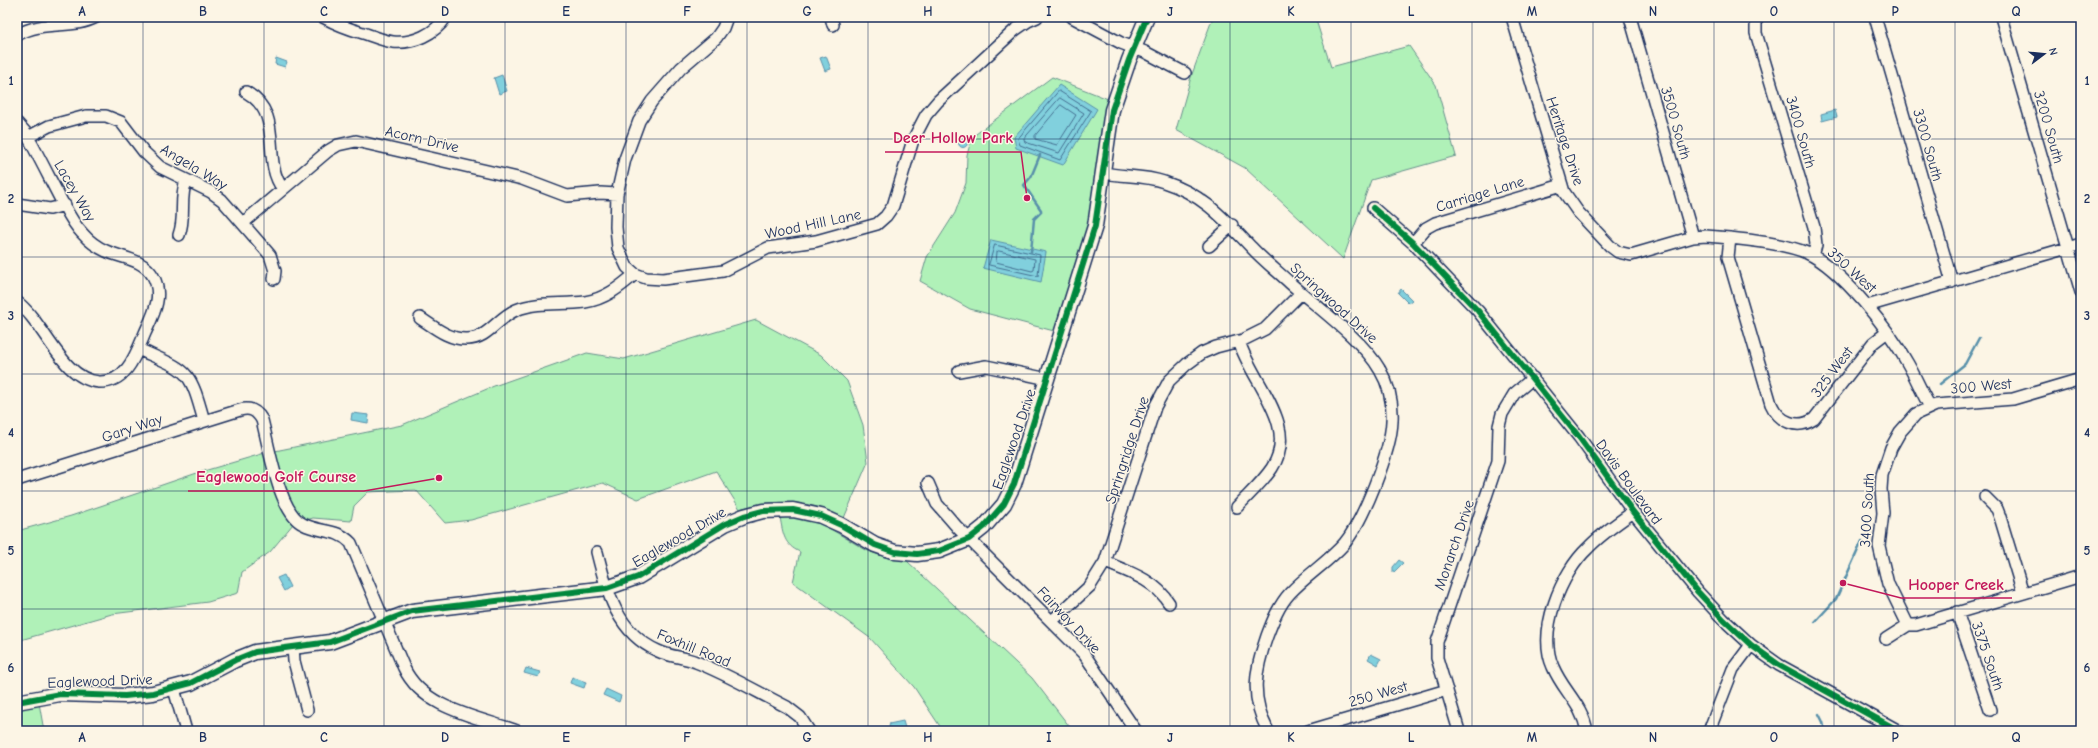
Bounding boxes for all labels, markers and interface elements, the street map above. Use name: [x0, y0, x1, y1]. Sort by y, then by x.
text: A: [78, 4, 86, 19]
text: B: [199, 4, 207, 19]
text: C: [320, 4, 328, 19]
text: D: [441, 4, 449, 19]
text: E: [562, 4, 570, 19]
text: F: [683, 4, 691, 19]
text: G: [802, 4, 812, 19]
text: H: [923, 4, 933, 19]
text: I: [1046, 4, 1052, 19]
text: J: [1167, 4, 1173, 19]
text: K: [1287, 4, 1295, 19]
text: L: [1408, 4, 1415, 19]
text: M: [1527, 4, 1538, 19]
text: N: [1649, 4, 1657, 19]
text: O: [1770, 4, 1778, 19]
text: P: [1891, 4, 1899, 19]
text: Q: [2011, 4, 2021, 19]
north arrow: [2024, 34, 2064, 74]
text: N: [2046, 46, 2060, 57]
text: 1: [8, 73, 14, 88]
text: 1: [2084, 73, 2090, 88]
street label: 3500 South: [1657, 84, 1695, 162]
street label: 3200 South: [2030, 89, 2068, 165]
street label: Heritage Drive: [1542, 94, 1588, 188]
street label: 3400 South: [1782, 94, 1820, 170]
street label: 3300 South: [1909, 107, 1947, 183]
street label: Acorn Drive: [383, 122, 461, 156]
callout: Deer Hollow Park: [885, 124, 1021, 152]
text: Deer Hollow Park: [893, 129, 1013, 147]
street label: Angela Way: [157, 140, 231, 194]
street label: Lacey Way: [50, 157, 100, 225]
street label: Carriage Lane: [1434, 172, 1527, 216]
text: 2: [8, 191, 14, 206]
text: 2: [2084, 191, 2090, 206]
street label: Wood Hill Lane: [763, 205, 863, 243]
street label: 350 West: [1824, 243, 1881, 297]
street label: Springwood Drive: [1286, 259, 1382, 347]
text: 3: [8, 308, 14, 323]
text: 3: [2084, 308, 2090, 323]
street label: 325 West: [1807, 343, 1857, 401]
street label: 300 West: [1950, 374, 2013, 398]
street label: Eaglewood Drive: [988, 386, 1040, 492]
street label: Springridge Drive: [1101, 394, 1153, 506]
street label: Gary Way: [99, 410, 165, 446]
text: 4: [8, 425, 14, 440]
text: 4: [2084, 425, 2090, 440]
street label: Davis Boulevard: [1592, 436, 1666, 528]
callout: Eaglewood Golf Course: [188, 463, 364, 491]
text: Eaglewood Golf Course: [196, 468, 356, 486]
street label: 3400 South: [1856, 472, 1878, 548]
street label: Monarch Drive: [1430, 497, 1478, 593]
street label: Eaglewood Drive: [629, 503, 730, 571]
text: 5: [8, 543, 15, 558]
text: 5: [2084, 543, 2091, 558]
callout: Hooper Creek: [1901, 570, 2012, 598]
text: Hooper Creek: [1908, 576, 2004, 594]
street label: Fairway Drive: [1033, 583, 1105, 658]
street label: 3375 South: [1968, 619, 2008, 693]
street label: Foxhill Road: [655, 625, 733, 671]
text: 6: [8, 660, 15, 675]
text: 6: [2084, 660, 2091, 675]
street label: Eaglewood Drive: [47, 670, 153, 692]
street label: 250 West: [1347, 677, 1410, 711]
text: A: [78, 730, 86, 745]
text: B: [199, 730, 207, 745]
text: C: [320, 730, 328, 745]
text: D: [441, 730, 449, 745]
text: E: [562, 730, 570, 745]
text: F: [683, 730, 691, 745]
text: G: [802, 730, 812, 745]
text: H: [923, 730, 933, 745]
text: I: [1046, 730, 1052, 745]
text: J: [1167, 730, 1173, 745]
text: K: [1287, 730, 1295, 745]
text: L: [1408, 730, 1415, 745]
text: M: [1527, 730, 1538, 745]
text: N: [1649, 730, 1657, 745]
text: O: [1770, 730, 1778, 745]
text: P: [1891, 730, 1899, 745]
text: Q: [2011, 730, 2021, 745]

